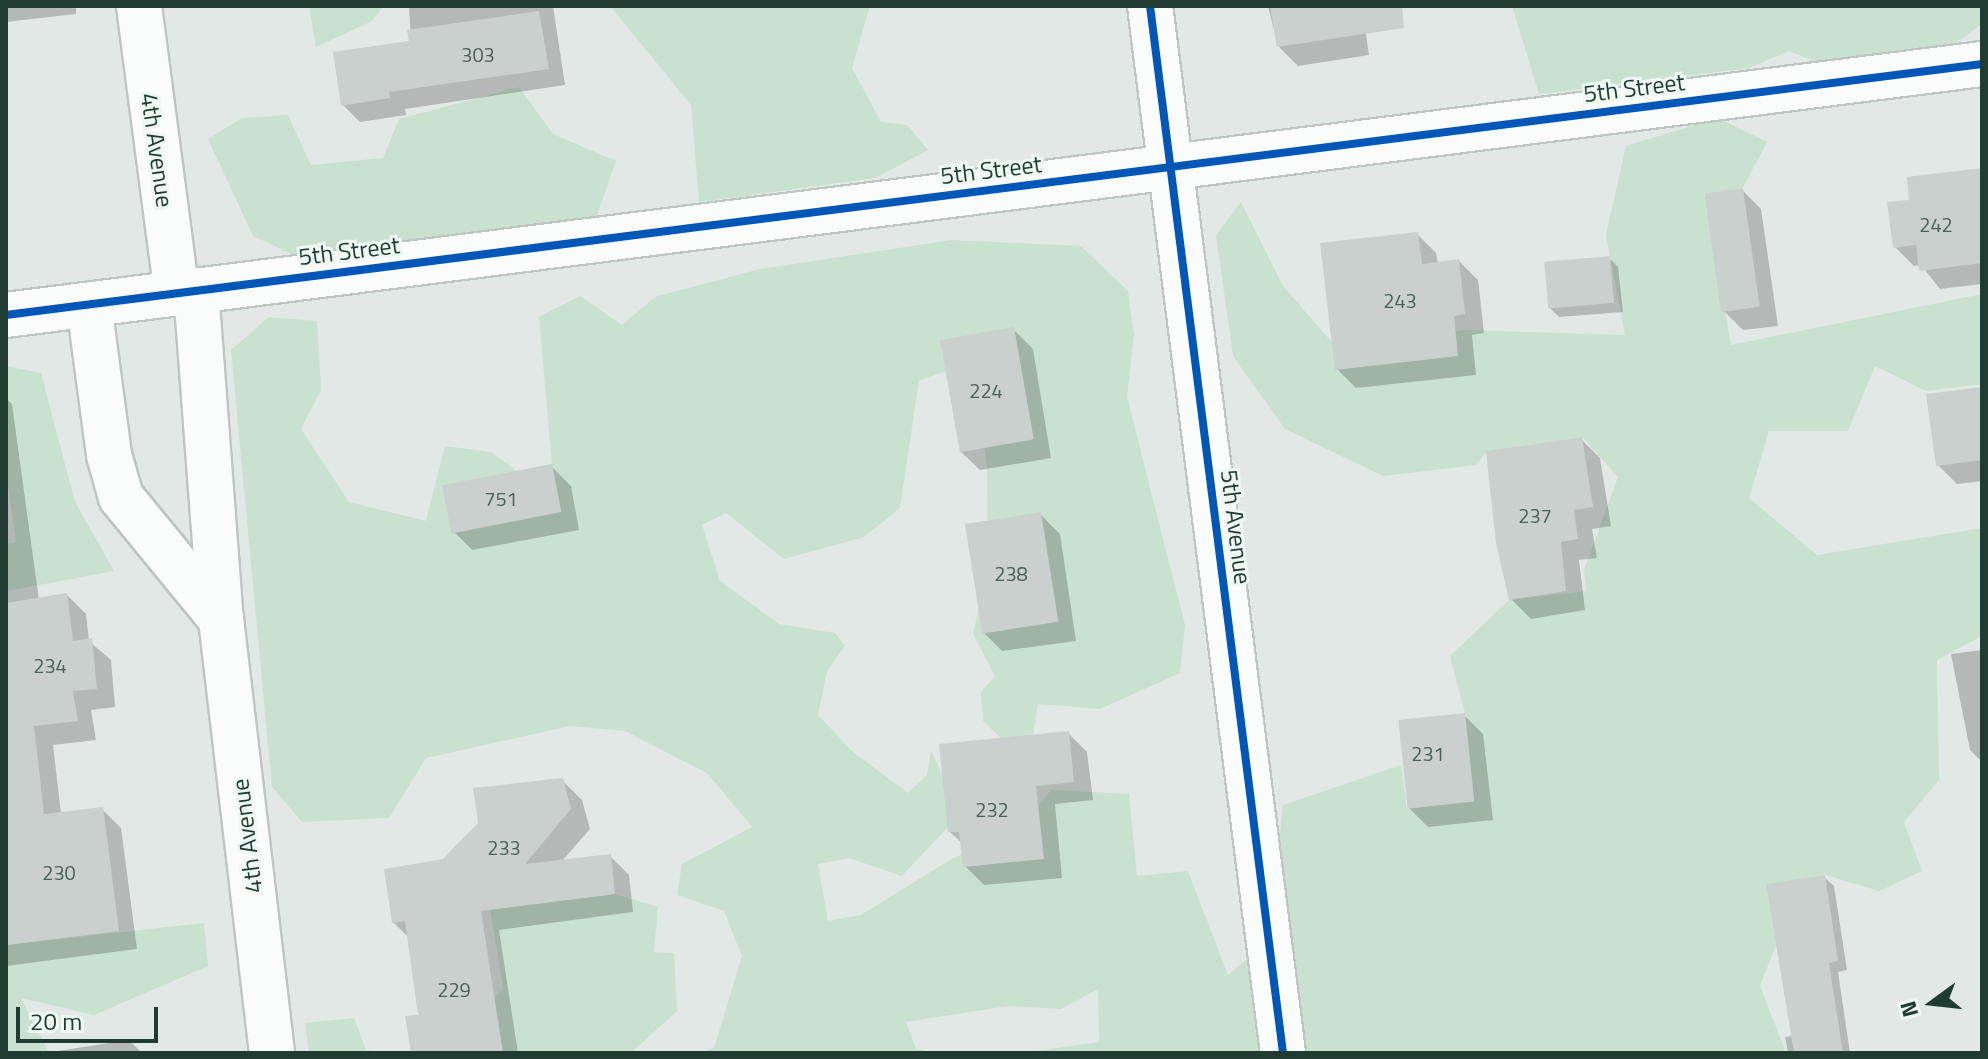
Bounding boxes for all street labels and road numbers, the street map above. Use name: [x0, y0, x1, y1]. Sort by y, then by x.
street label: 5th Street: [1582, 67, 1686, 109]
street label: 4th Avenue: [135, 91, 179, 209]
street label: 5th Street: [939, 149, 1043, 191]
street label: 5th Street: [297, 230, 401, 272]
street label: 5th Avenue: [1215, 468, 1257, 586]
street label: 4th Avenue: [226, 777, 268, 895]

